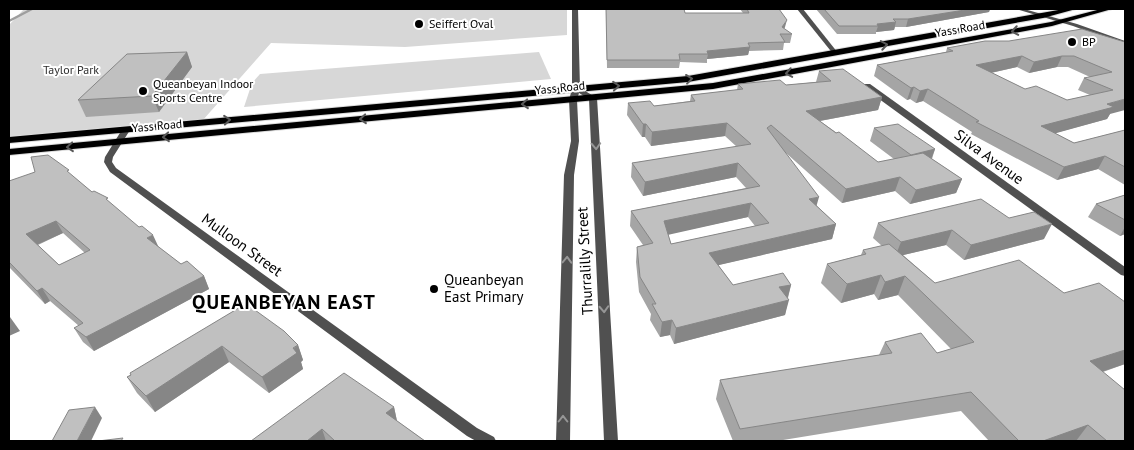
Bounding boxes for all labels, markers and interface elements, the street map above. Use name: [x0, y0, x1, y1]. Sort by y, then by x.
place label: Seiffert Oval: [429, 16, 494, 31]
street label: Yass Road: [934, 17, 986, 40]
marker: Seiffert Oval: [413, 18, 425, 30]
one-way arrow: [1011, 26, 1020, 36]
place label: BP: [1082, 34, 1096, 49]
marker: BP: [1066, 36, 1078, 48]
one-way arrow: [879, 40, 888, 51]
park label: Taylor Park: [43, 62, 99, 77]
one-way arrow: [784, 67, 793, 77]
one-way arrow: [685, 74, 693, 85]
place label: Queanbeyan Indoor Sports Centre: [153, 76, 253, 105]
street label: Yass Road: [534, 77, 586, 98]
one-way arrow: [612, 80, 620, 91]
marker: Queanbeyan Indoor Sports Centre: [137, 85, 149, 97]
one-way arrow: [521, 99, 529, 110]
one-way arrow: [359, 114, 367, 125]
one-way arrow: [223, 115, 231, 126]
street label: Yass Road: [131, 116, 183, 135]
street label: Silva Avenue: [951, 125, 1028, 188]
one-way arrow: [162, 132, 170, 143]
one-way arrow: [65, 141, 73, 152]
one-way arrow: [590, 143, 601, 151]
street label: Thurralilly Street: [572, 207, 597, 316]
street label: Mulloon Street: [198, 209, 286, 280]
one-way arrow: [561, 256, 572, 264]
place label: Queanbeyan East Primary: [444, 270, 524, 306]
marker: Queanbeyan East Primary: [428, 283, 440, 295]
district label: QUEANBEYAN EAST: [192, 289, 376, 315]
one-way arrow: [599, 305, 610, 313]
one-way arrow: [558, 415, 568, 422]

